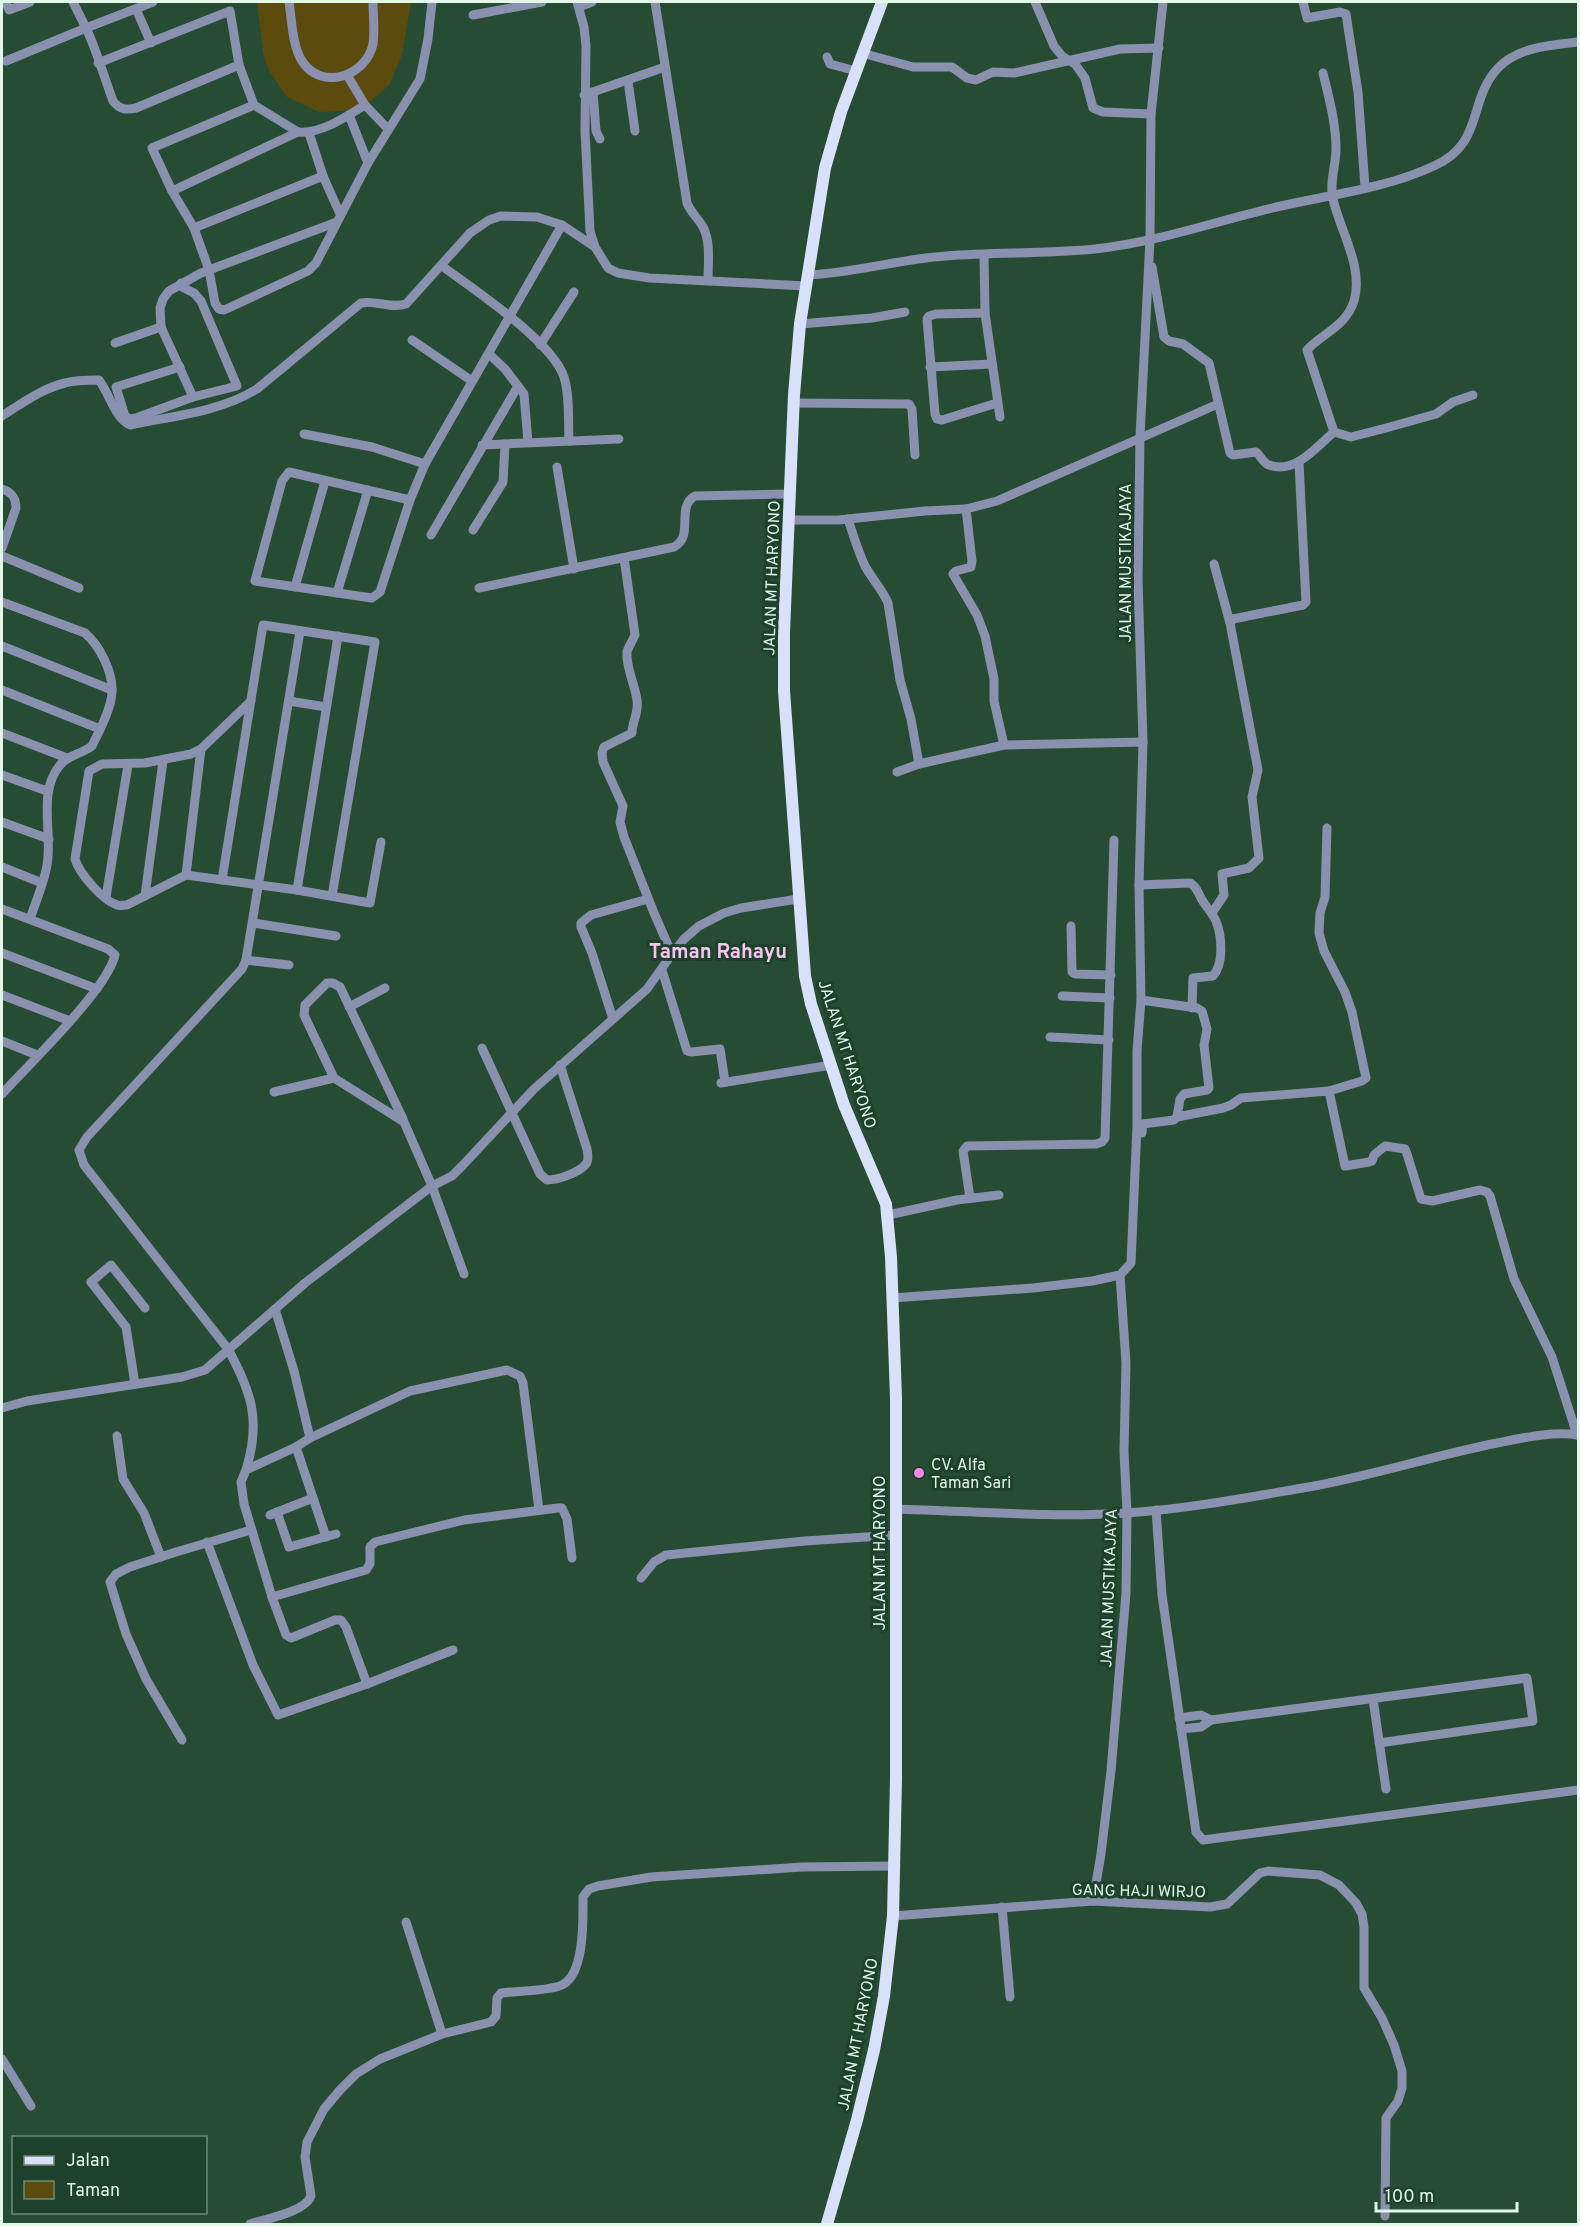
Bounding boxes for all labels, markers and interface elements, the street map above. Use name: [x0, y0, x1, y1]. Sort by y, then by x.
street label: JALAN MUSTIKAJAYA: [1117, 483, 1137, 643]
street label: JALAN MT HARYONO: [760, 500, 786, 656]
district label: Taman Rahayu: [649, 940, 787, 966]
street label: JALAN MT HARYONO: [813, 978, 880, 1131]
place label: CV. Alfa Taman Sari: [931, 1456, 1011, 1494]
marker: CV. Alfa Taman Sari: [912, 1466, 926, 1480]
street label: JALAN MT HARYONO: [871, 1475, 891, 1631]
street label: JALAN MUSTIKAJAYA: [1097, 1508, 1123, 1668]
street label: GANG HAJI WIRJO: [1072, 1881, 1206, 1903]
street label: JALAN MT HARYONO: [834, 1956, 884, 2112]
legend: [12, 2136, 207, 2214]
text: Jalan: [66, 2150, 110, 2173]
scale bar: [1376, 2175, 1517, 2213]
text: Taman: [66, 2180, 120, 2203]
text: 100 m: [1385, 2186, 1434, 2209]

